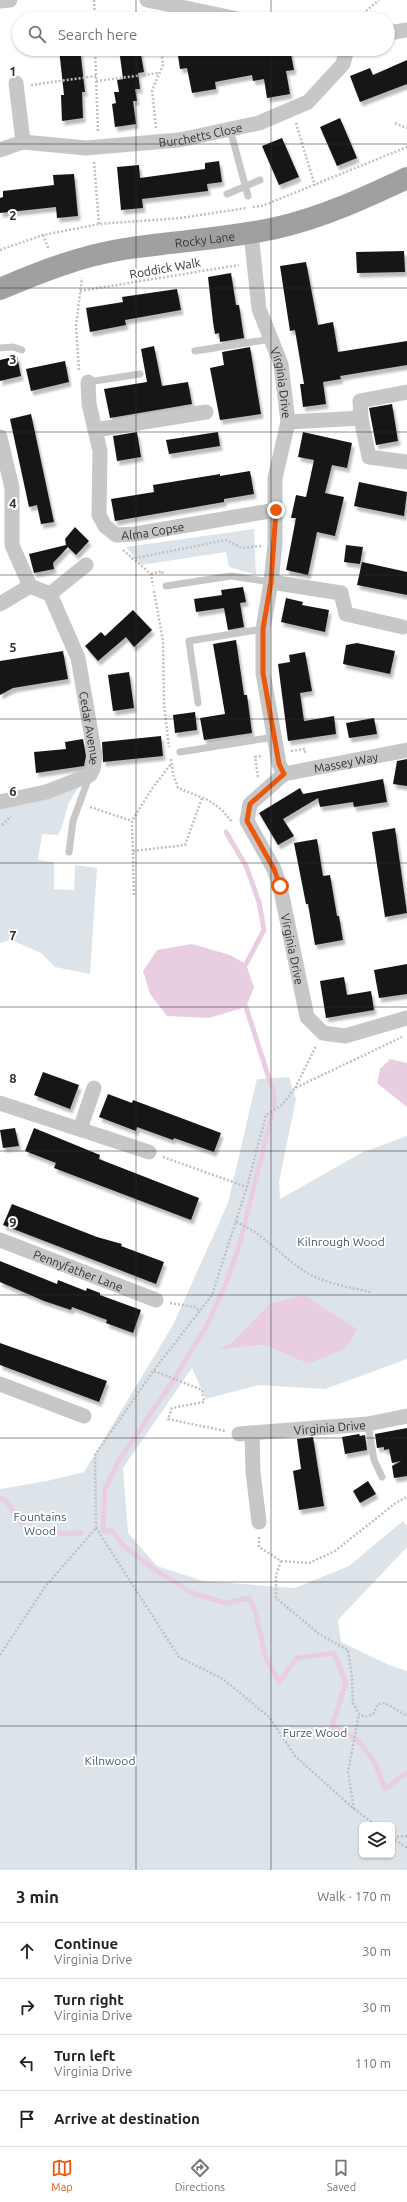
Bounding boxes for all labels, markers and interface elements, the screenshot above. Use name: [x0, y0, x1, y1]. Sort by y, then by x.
search box: [12, 12, 395, 56]
icon: search: [26, 23, 48, 45]
text: Search here: [58, 26, 137, 43]
text: 1: [9, 64, 17, 78]
street label: Burchetts Close: [158, 120, 243, 148]
text: 2: [9, 208, 17, 222]
street label: Rocky Lane: [174, 229, 236, 249]
street label: Roddick Walk: [128, 255, 202, 281]
street label: Virginia Drive: [268, 345, 294, 419]
text: 3: [9, 352, 17, 366]
text: 4: [9, 496, 17, 510]
route end: [267, 501, 285, 519]
street label: Alma Copse: [121, 519, 185, 541]
text: 5: [9, 640, 17, 654]
street label: Cedar Avenue: [77, 690, 102, 766]
street label: Massey Way: [313, 749, 379, 775]
text: 6: [9, 784, 17, 798]
route start: [271, 877, 289, 895]
street label: Virginia Drive: [279, 912, 307, 986]
text: 7: [9, 928, 17, 942]
text: 8: [9, 1071, 17, 1085]
text: 9: [9, 1215, 17, 1229]
park label: Kilnrough Wood: [297, 1235, 385, 1248]
street label: Pennyfather Lane: [32, 1247, 125, 1293]
street label: Virginia Drive: [293, 1418, 366, 1436]
park label: Fountains Wood: [14, 1510, 66, 1537]
park label: Furze Wood: [283, 1726, 347, 1739]
park label: Kilnwood: [85, 1754, 135, 1767]
map controls: [359, 1822, 395, 1858]
button: layers: [359, 1822, 395, 1858]
text: 3 min: [16, 1887, 59, 1906]
text: Walk · 170 m: [317, 1889, 391, 1903]
text: Continue: [54, 1935, 118, 1952]
icon: ahead: [16, 1940, 38, 1962]
text: 30 m: [362, 1944, 391, 1958]
text: Virginia Drive: [54, 1952, 132, 1966]
text: Turn right: [54, 1991, 124, 2008]
icon: right: [16, 1996, 38, 2018]
text: 30 m: [362, 2000, 391, 2014]
text: Virginia Drive: [54, 2008, 132, 2022]
text: Turn left: [54, 2047, 115, 2064]
icon: left: [16, 2052, 38, 2074]
text: 110 m: [355, 2056, 391, 2070]
text: Virginia Drive: [54, 2064, 132, 2078]
icon: arrive: [16, 2108, 38, 2130]
text: Arrive at destination: [54, 2110, 200, 2127]
tab: Map: [51, 2157, 73, 2193]
tab: Directions: [175, 2157, 225, 2193]
tab: Saved: [327, 2157, 356, 2193]

